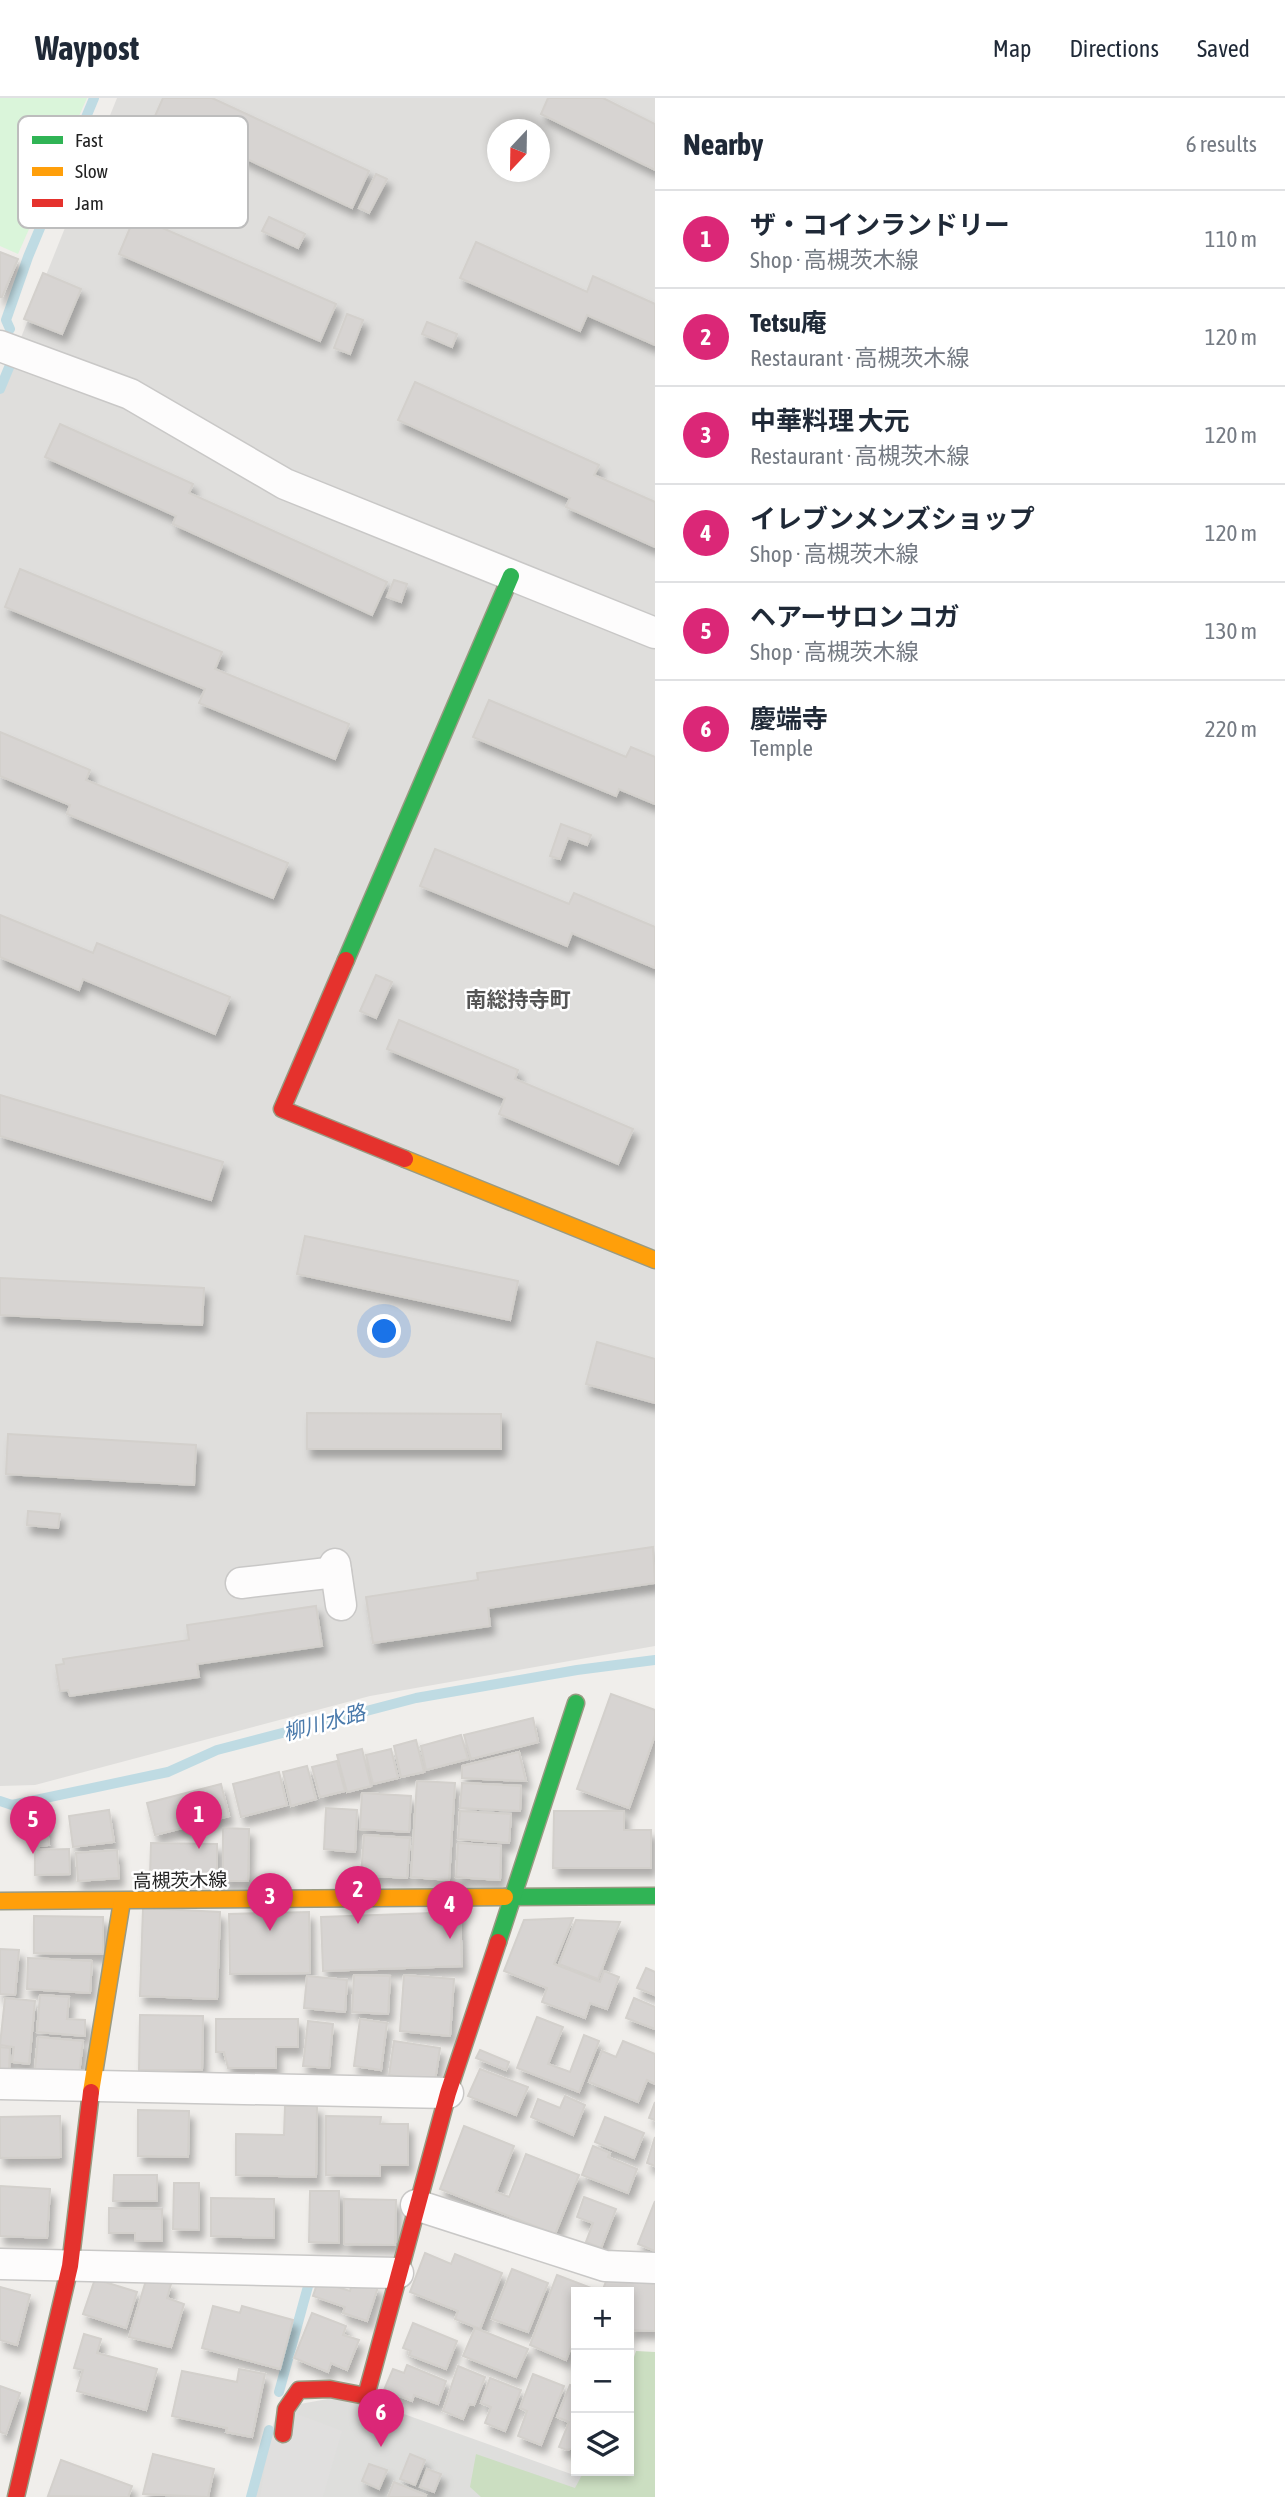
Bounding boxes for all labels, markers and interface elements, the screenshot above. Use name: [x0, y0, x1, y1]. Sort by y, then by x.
text: Waypost: [35, 29, 139, 67]
text: Map: [993, 35, 1031, 62]
text: Directions: [1069, 35, 1159, 62]
text: Saved: [1197, 35, 1250, 62]
legend: [18, 116, 248, 228]
north arrow: [487, 119, 550, 182]
text: Nearby: [683, 127, 763, 161]
text: Fast: [75, 129, 103, 151]
text: 6 results: [1186, 131, 1257, 157]
text: Slow: [75, 160, 109, 182]
text: Jam: [75, 192, 104, 214]
text: ザ・コインランドリー: [750, 210, 1010, 240]
text: 1: [701, 226, 711, 252]
text: 110 m: [1205, 226, 1257, 252]
text: Shop · 高槻茨木線: [750, 247, 919, 273]
text: Tetsu庵: [750, 308, 827, 338]
text: 2: [701, 324, 711, 350]
text: 120 m: [1205, 324, 1257, 350]
text: Restaurant · 高槻茨木線: [750, 345, 970, 371]
text: 中華料理 大元: [750, 406, 910, 436]
text: 3: [701, 422, 711, 448]
text: 120 m: [1205, 422, 1257, 448]
text: Restaurant · 高槻茨木線: [750, 443, 970, 469]
text: イレブンメンズショップ: [750, 504, 1035, 534]
text: 4: [701, 520, 711, 546]
text: 120 m: [1205, 520, 1257, 546]
text: Shop · 高槻茨木線: [750, 541, 919, 567]
text: ヘアーサロン コガ: [750, 602, 959, 632]
text: 5: [701, 618, 711, 644]
text: 130 m: [1205, 618, 1257, 644]
text: Shop · 高槻茨木線: [750, 639, 919, 665]
text: 慶端寺: [750, 704, 828, 734]
text: 6: [701, 716, 711, 742]
text: 220 m: [1205, 716, 1257, 742]
text: Temple: [750, 735, 813, 761]
district label: 南総持寺町: [466, 987, 571, 1011]
your location: [367, 1314, 401, 1348]
water label: 柳川水路: [280, 1699, 370, 1744]
pin: 1: [176, 1791, 222, 1849]
pin: 5: [10, 1796, 56, 1854]
pin: 2: [335, 1866, 381, 1924]
street label: 高槻茨木線: [132, 1868, 228, 1892]
pin: 3: [247, 1873, 293, 1931]
pin: 4: [427, 1881, 473, 1939]
map controls: [571, 2287, 634, 2476]
button: +: [571, 2287, 634, 2350]
button: −: [571, 2350, 634, 2413]
pin: 6: [358, 2389, 404, 2447]
button: layers: [571, 2413, 634, 2476]

